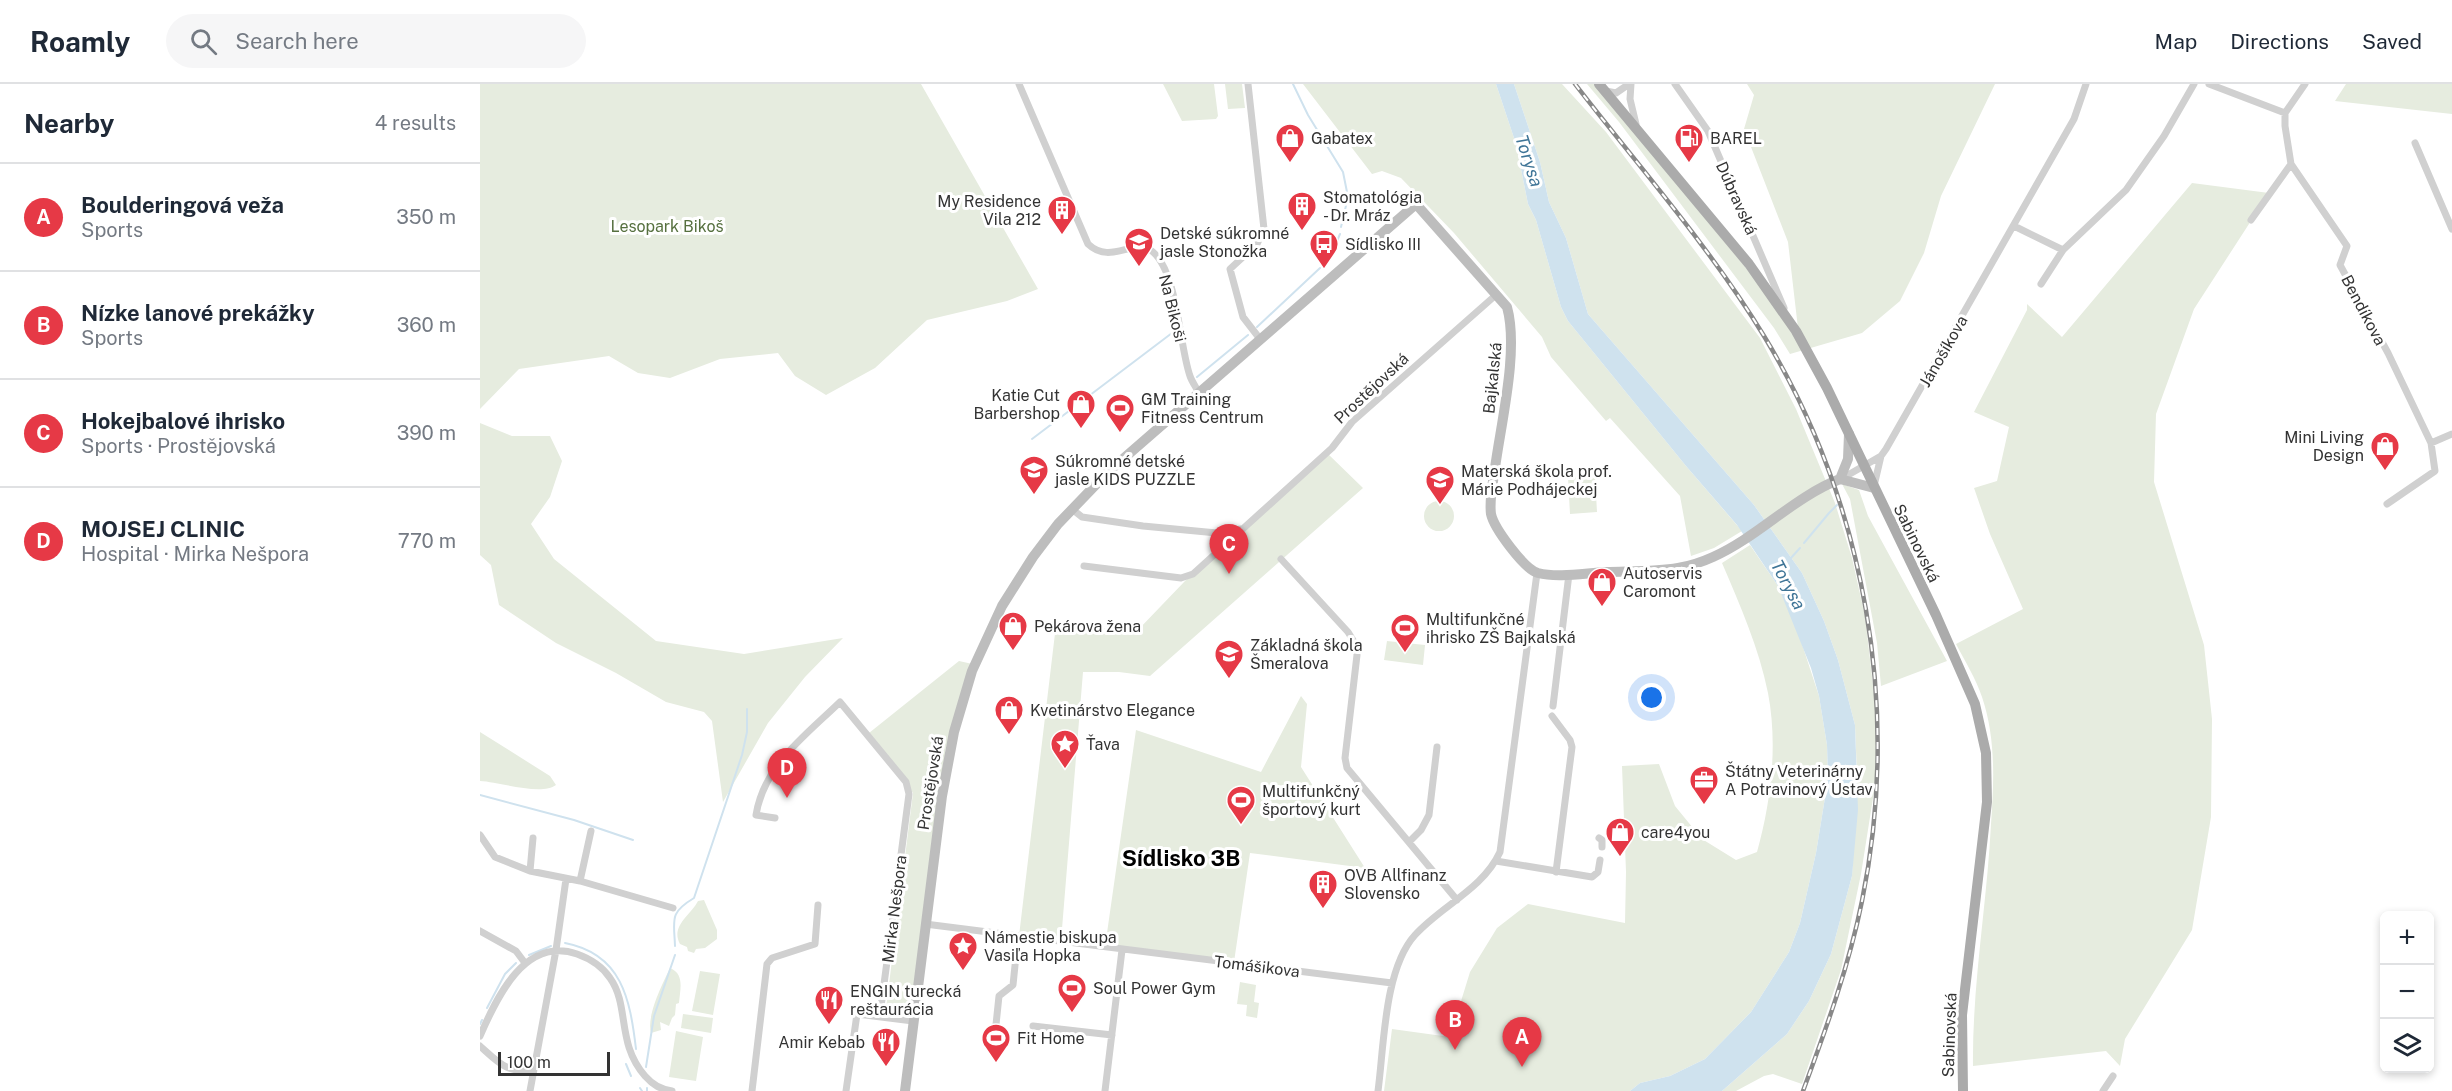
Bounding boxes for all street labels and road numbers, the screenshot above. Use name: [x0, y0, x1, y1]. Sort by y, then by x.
street label: Dúbravská: [1712, 159, 1761, 238]
street label: Na Bikoši: [1155, 272, 1190, 344]
street label: Bendíkova: [2337, 272, 2390, 349]
street label: Jánošíkova: [1915, 312, 1972, 390]
street label: Bajkalská: [1479, 341, 1506, 415]
street label: Prostějovská: [1330, 349, 1413, 428]
street label: Sabinovská: [1889, 501, 1944, 586]
street label: Prostějovská: [914, 735, 947, 831]
street label: Mirka Nešpora: [878, 854, 911, 964]
street label: Tomášikova: [1213, 952, 1301, 981]
street label: Sabinovská: [1939, 992, 1960, 1078]

